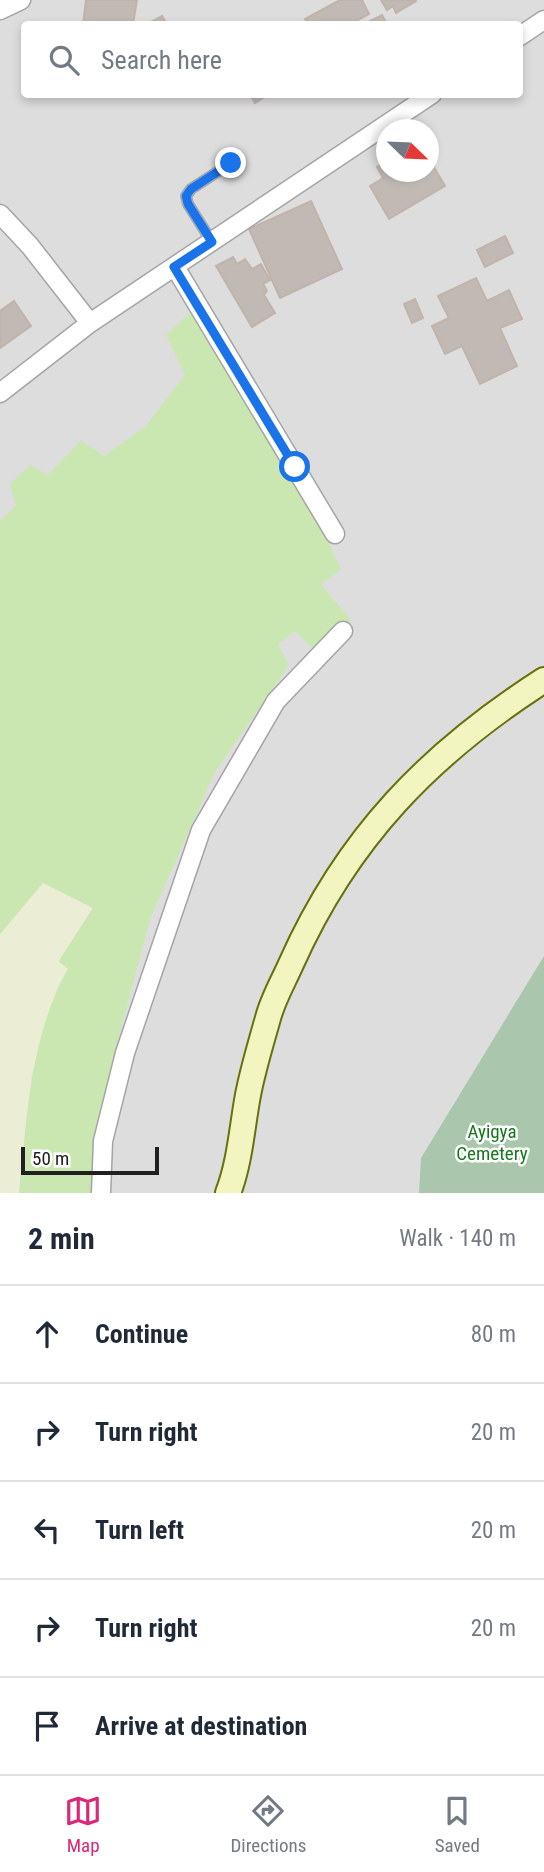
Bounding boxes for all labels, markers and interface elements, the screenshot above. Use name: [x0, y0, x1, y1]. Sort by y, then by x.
search box: [21, 21, 523, 98]
icon: search: [45, 41, 83, 79]
text: Search here: [101, 45, 222, 75]
north arrow: [376, 119, 439, 182]
route end: [215, 147, 246, 178]
route start: [279, 451, 310, 482]
park label: Ayigya Cemetery: [456, 1120, 528, 1165]
scale bar: [21, 1144, 159, 1176]
text: 50 m: [32, 1147, 69, 1170]
text: 2 min: [28, 1221, 95, 1256]
text: Walk · 140 m: [399, 1225, 516, 1252]
icon: ahead: [28, 1315, 66, 1353]
text: Continue: [95, 1319, 188, 1349]
text: 80 m: [471, 1321, 516, 1348]
icon: right: [28, 1413, 66, 1451]
text: Turn right: [95, 1417, 197, 1447]
text: 20 m: [471, 1419, 516, 1446]
icon: left: [28, 1511, 66, 1549]
text: Turn left: [95, 1515, 184, 1545]
text: 20 m: [471, 1517, 516, 1544]
icon: right: [28, 1609, 66, 1647]
text: Turn right: [95, 1613, 197, 1643]
text: 20 m: [471, 1615, 516, 1642]
icon: arrive: [28, 1707, 66, 1745]
text: Arrive at destination: [95, 1711, 307, 1741]
tab: Map: [64, 1792, 102, 1857]
tab: Directions: [230, 1792, 306, 1857]
tab: Saved: [435, 1792, 480, 1857]

